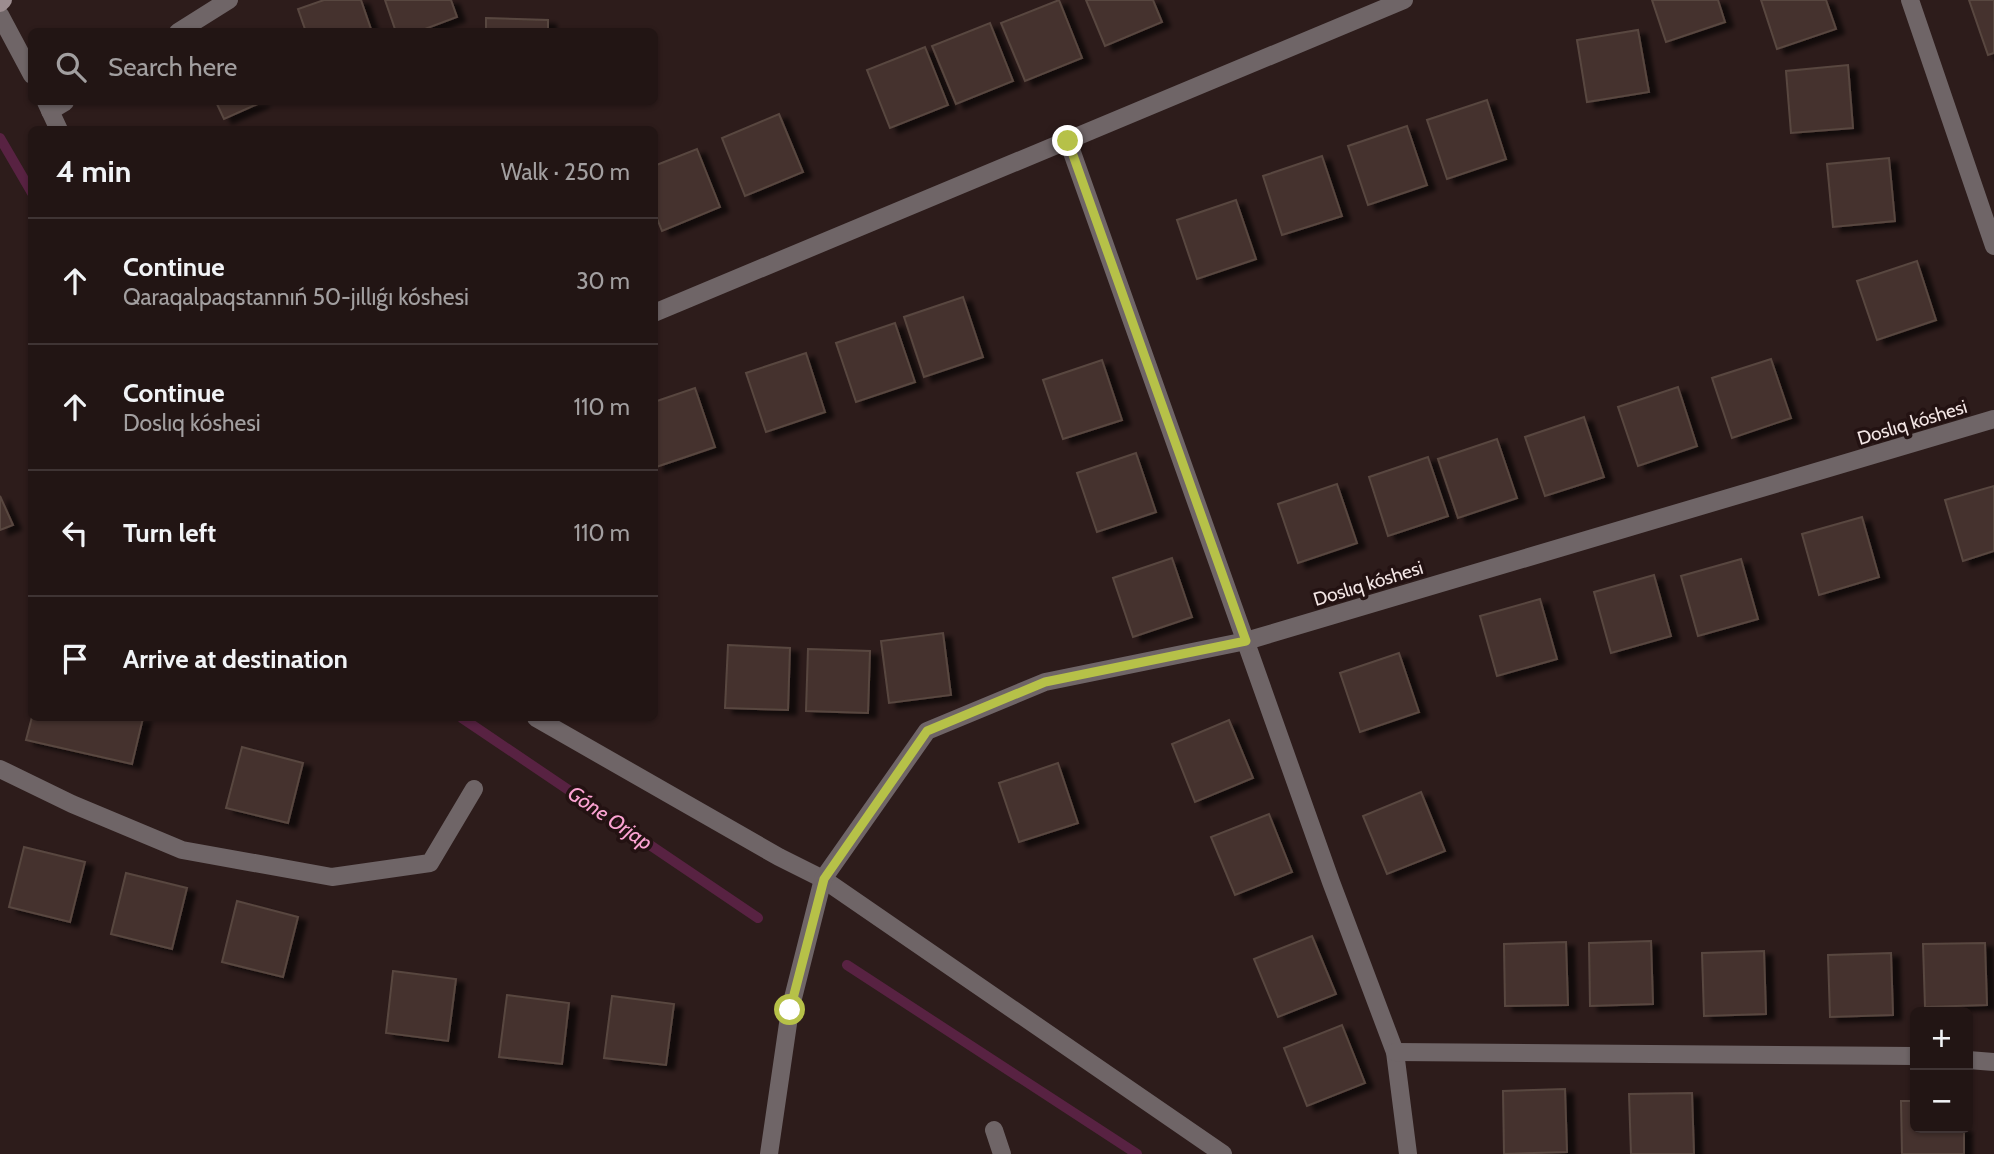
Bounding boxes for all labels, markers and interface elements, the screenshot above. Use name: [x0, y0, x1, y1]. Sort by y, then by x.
search box: [28, 28, 658, 105]
icon: search: [52, 48, 90, 86]
text: Search here: [108, 51, 237, 83]
route end: [1052, 125, 1083, 156]
text: 4 min: [56, 153, 131, 190]
text: Walk · 250 m: [501, 158, 630, 186]
text: Continue: [123, 251, 225, 283]
icon: ahead: [56, 262, 94, 300]
text: 30 m: [576, 267, 630, 295]
text: Qaraqalpaqstannıń 50-jıllıǵı kóshesi: [123, 283, 469, 311]
text: Continue: [123, 377, 225, 409]
icon: ahead: [56, 388, 94, 426]
text: 110 m: [574, 393, 630, 421]
street label: Doslıq kóshesi: [1854, 395, 1970, 450]
text: Doslıq kóshesi: [123, 409, 261, 437]
icon: left: [56, 514, 94, 552]
text: Turn left: [123, 517, 216, 549]
text: 110 m: [574, 519, 630, 547]
street label: Doslıq kóshesi: [1310, 556, 1426, 611]
icon: arrive: [56, 640, 94, 678]
text: Arrive at destination: [123, 643, 348, 675]
water label: Góne Orjap: [563, 780, 657, 856]
route start: [774, 994, 805, 1025]
map controls: [1910, 1007, 1973, 1133]
button: +: [1910, 1007, 1973, 1070]
button: −: [1910, 1070, 1973, 1133]

